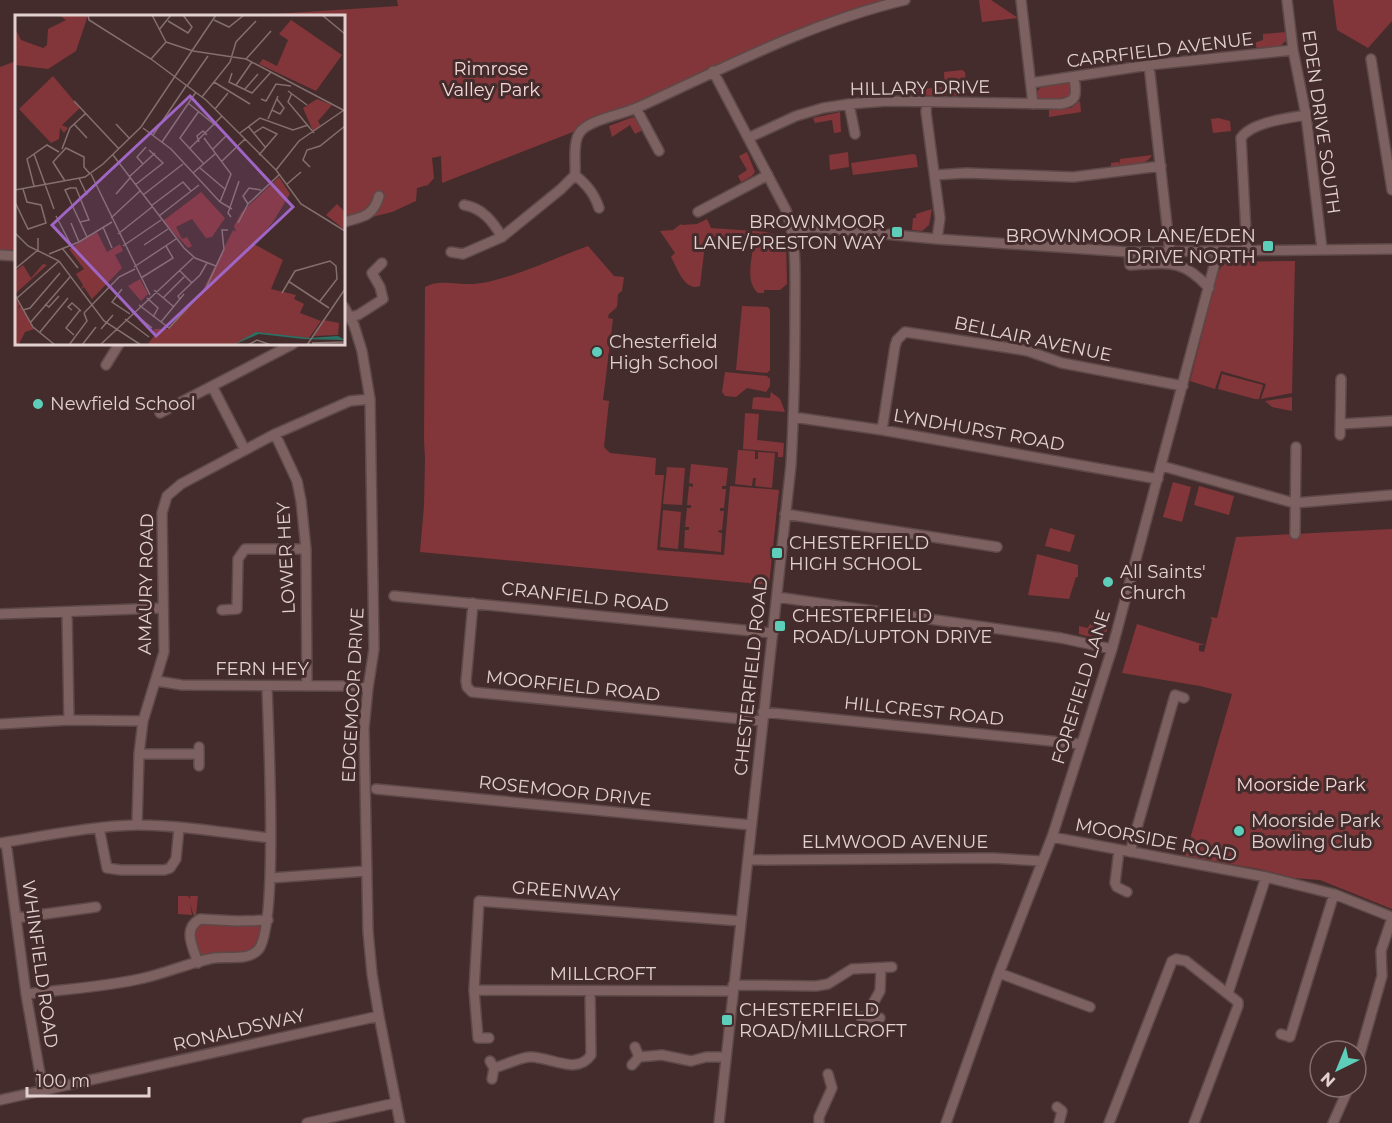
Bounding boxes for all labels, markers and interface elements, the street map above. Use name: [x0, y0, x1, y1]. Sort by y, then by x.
inset map: [15, 15, 345, 345]
street label: CARRFIELD AVENUE: [1065, 28, 1255, 72]
street label: EDEN DRIVE SOUTH: [1297, 29, 1345, 215]
park label: Rimrose Valley Park: [442, 58, 540, 101]
street label: HILLARY DRIVE: [850, 76, 990, 100]
place label: BROWNMOOR LANE/PRESTON WAY: [693, 211, 886, 254]
marker: BROWNMOOR LANE/PRESTON WAY: [890, 225, 904, 239]
place label: BROWNMOOR LANE/EDEN DRIVE NORTH: [1005, 225, 1256, 268]
marker: BROWNMOOR LANE/EDEN DRIVE NORTH: [1261, 239, 1275, 253]
street label: BELLAIR AVENUE: [952, 312, 1114, 366]
place label: Chesterfield High School: [609, 331, 718, 374]
marker: Chesterfield High School: [590, 345, 604, 359]
place label: Newfield School: [50, 393, 196, 415]
marker: Newfield School: [31, 397, 45, 411]
street label: LYNDHURST ROAD: [892, 404, 1066, 456]
street label: LOWER HEY: [272, 501, 300, 615]
street label: AMAURY ROAD: [134, 513, 158, 655]
place label: CHESTERFIELD HIGH SCHOOL: [789, 532, 929, 575]
marker: CHESTERFIELD HIGH SCHOOL: [770, 546, 784, 560]
place label: All Saints' Church: [1120, 561, 1206, 604]
street label: CHESTERFIELD ROAD: [730, 575, 772, 777]
marker: All Saints' Church: [1101, 575, 1115, 589]
street label: CRANFIELD ROAD: [500, 577, 670, 617]
place label: CHESTERFIELD ROAD/LUPTON DRIVE: [792, 605, 992, 648]
street label: EDGEMOOR DRIVE: [337, 607, 369, 783]
street label: FOREFIELD LANE: [1047, 607, 1115, 767]
marker: CHESTERFIELD ROAD/LUPTON DRIVE: [773, 619, 787, 633]
street label: FERN HEY: [215, 658, 309, 680]
street label: MOORFIELD ROAD: [485, 666, 661, 706]
street label: HILLCREST ROAD: [843, 692, 1005, 730]
street label: ROSEMOOR DRIVE: [477, 771, 653, 811]
park label: Moorside Park: [1236, 774, 1366, 796]
place label: Moorside Park Bowling Club: [1251, 810, 1381, 853]
street label: MOORSIDE ROAD: [1073, 814, 1239, 866]
marker: Moorside Park Bowling Club: [1232, 824, 1246, 838]
street label: ELMWOOD AVENUE: [802, 831, 988, 853]
street label: GREENWAY: [511, 876, 621, 906]
street label: WHINFIELD ROAD: [17, 879, 63, 1049]
street label: MILLCROFT: [550, 963, 657, 985]
place label: CHESTERFIELD ROAD/MILLCROFT: [739, 999, 907, 1042]
street label: RONALDSWAY: [171, 1004, 308, 1056]
marker: CHESTERFIELD ROAD/MILLCROFT: [720, 1013, 734, 1027]
north arrow: [1308, 1039, 1368, 1099]
scale bar: [27, 1060, 148, 1098]
text: N: [1317, 1068, 1339, 1091]
text: 100 m: [36, 1070, 90, 1092]

